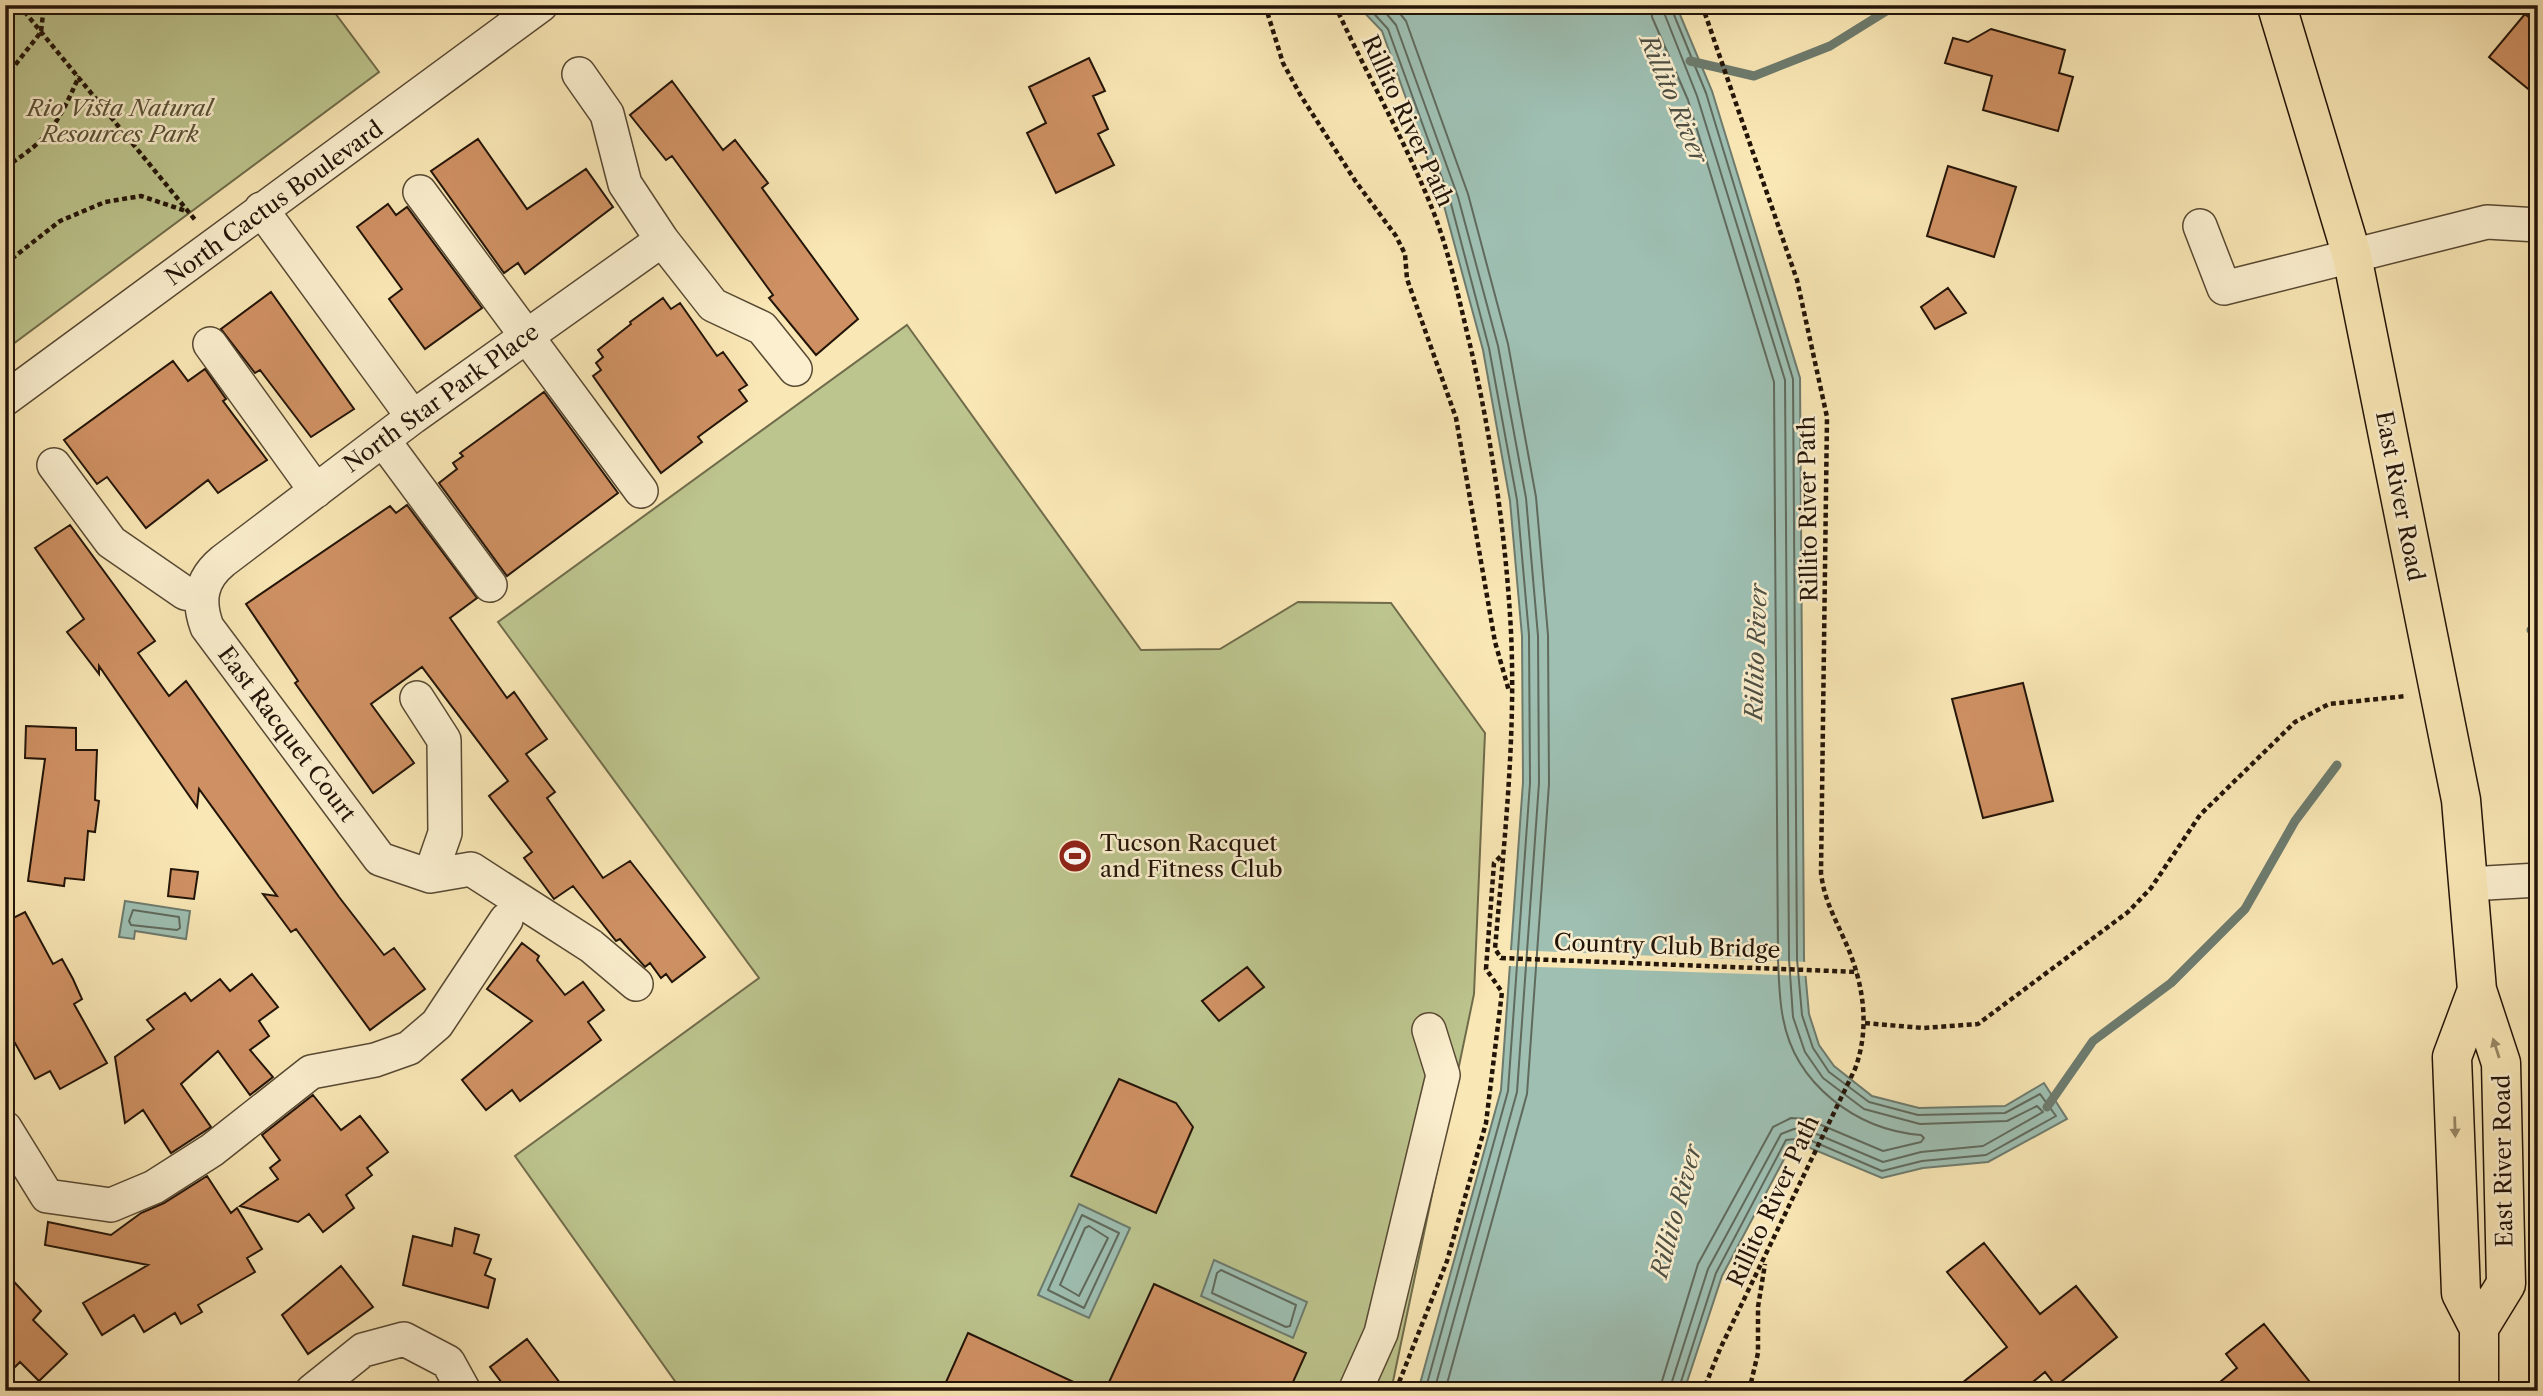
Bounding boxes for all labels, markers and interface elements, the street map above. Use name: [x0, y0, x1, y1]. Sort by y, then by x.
water label: Rillito River: [1633, 29, 1715, 169]
street label: Rillito River Path: [1356, 31, 1460, 211]
park label: Rio Vista Natural Resources Park: [25, 94, 216, 148]
street label: North Cactus Boulevard: [160, 115, 388, 291]
street label: North Star Park Place: [338, 318, 544, 478]
street label: East River Road: [2370, 409, 2430, 583]
street label: Rillito River Path: [1792, 416, 1824, 602]
water label: Rillito River: [1739, 581, 1773, 723]
street label: East Racquet Court: [212, 641, 362, 827]
place label: Tucson Racquet and Fitness Club: [1100, 829, 1283, 883]
sports icon: Tucson Racquet and Fitness Club: [1056, 837, 1094, 875]
street label: Country Club Bridge: [1553, 928, 1781, 964]
one-way arrow: [2490, 1037, 2501, 1058]
street label: East River Road: [2487, 1074, 2519, 1248]
street label: Rillito River Path: [1721, 1111, 1825, 1291]
one-way arrow: [2449, 1116, 2460, 1138]
water label: Rillito River: [1644, 1139, 1708, 1283]

